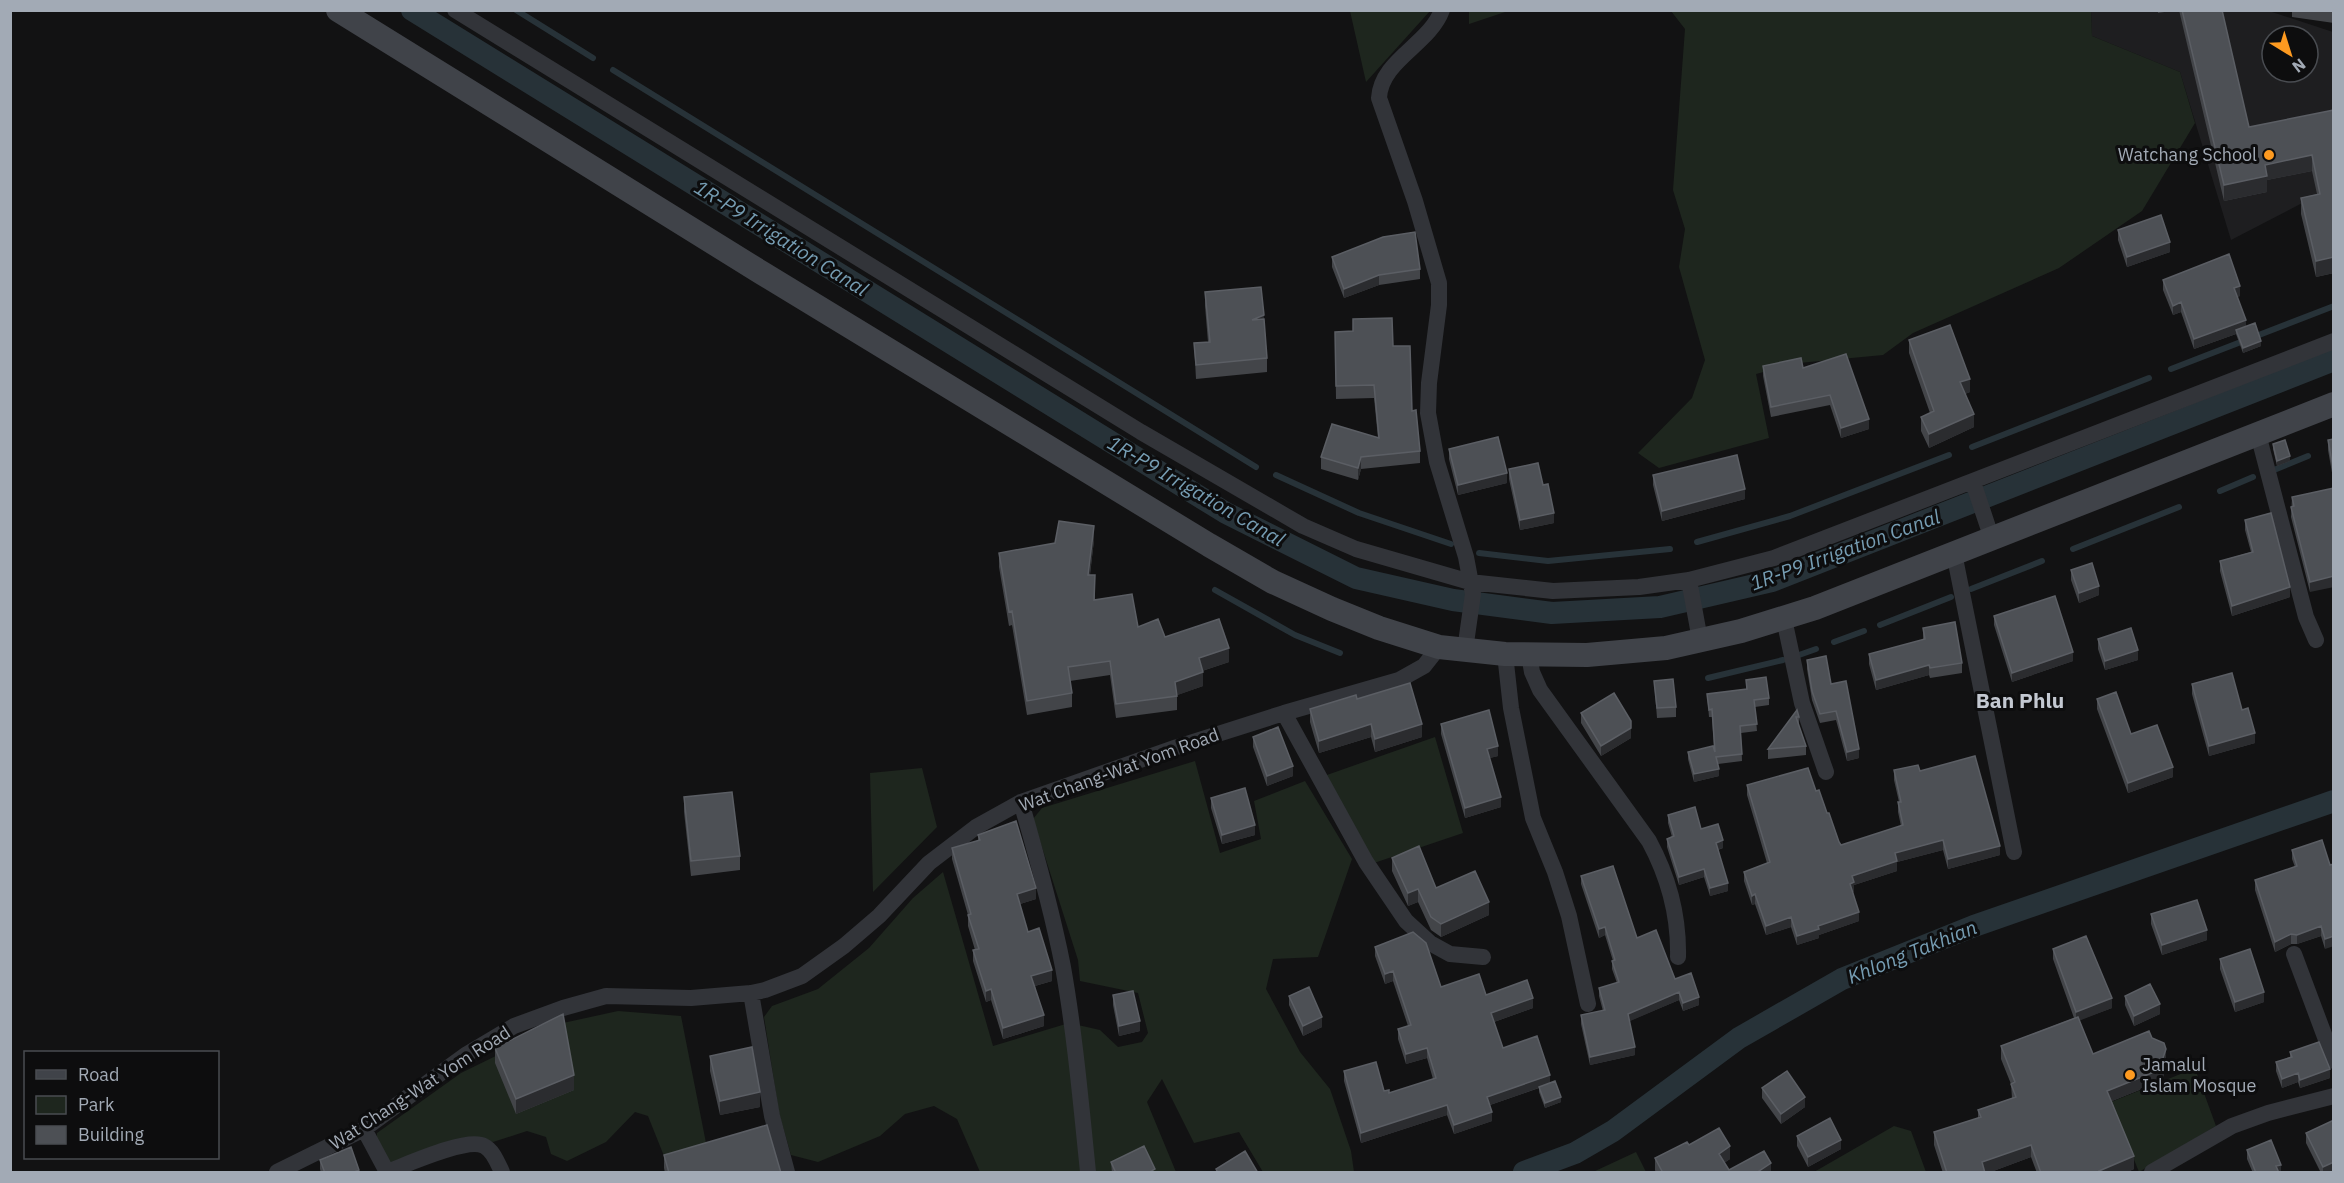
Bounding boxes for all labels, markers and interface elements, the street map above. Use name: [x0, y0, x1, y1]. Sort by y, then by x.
north arrow: [2260, 24, 2320, 84]
text: N: [2289, 54, 2310, 77]
place label: Watchang School: [2118, 143, 2257, 166]
marker: Watchang School: [2262, 148, 2276, 162]
water label: 1R-P9 Irrigation Canal: [689, 173, 874, 302]
water label: 1R-P9 Irrigation Canal: [1103, 429, 1290, 553]
water label: 1R-P9 Irrigation Canal: [1746, 502, 1944, 596]
district label: Ban Phlu: [1976, 686, 2064, 714]
street label: Wat Chang-Wat Yom Road: [1016, 723, 1222, 816]
water label: Khlong Takhian: [1843, 913, 1981, 990]
street label: Wat Chang-Wat Yom Road: [325, 1020, 514, 1155]
legend: [24, 1051, 219, 1159]
place label: Jamalul Islam Mosque: [2142, 1053, 2257, 1097]
text: Road: [78, 1063, 119, 1086]
marker: Jamalul Islam Mosque: [2123, 1068, 2137, 1082]
text: Park: [78, 1093, 115, 1116]
text: Building: [78, 1123, 145, 1146]

